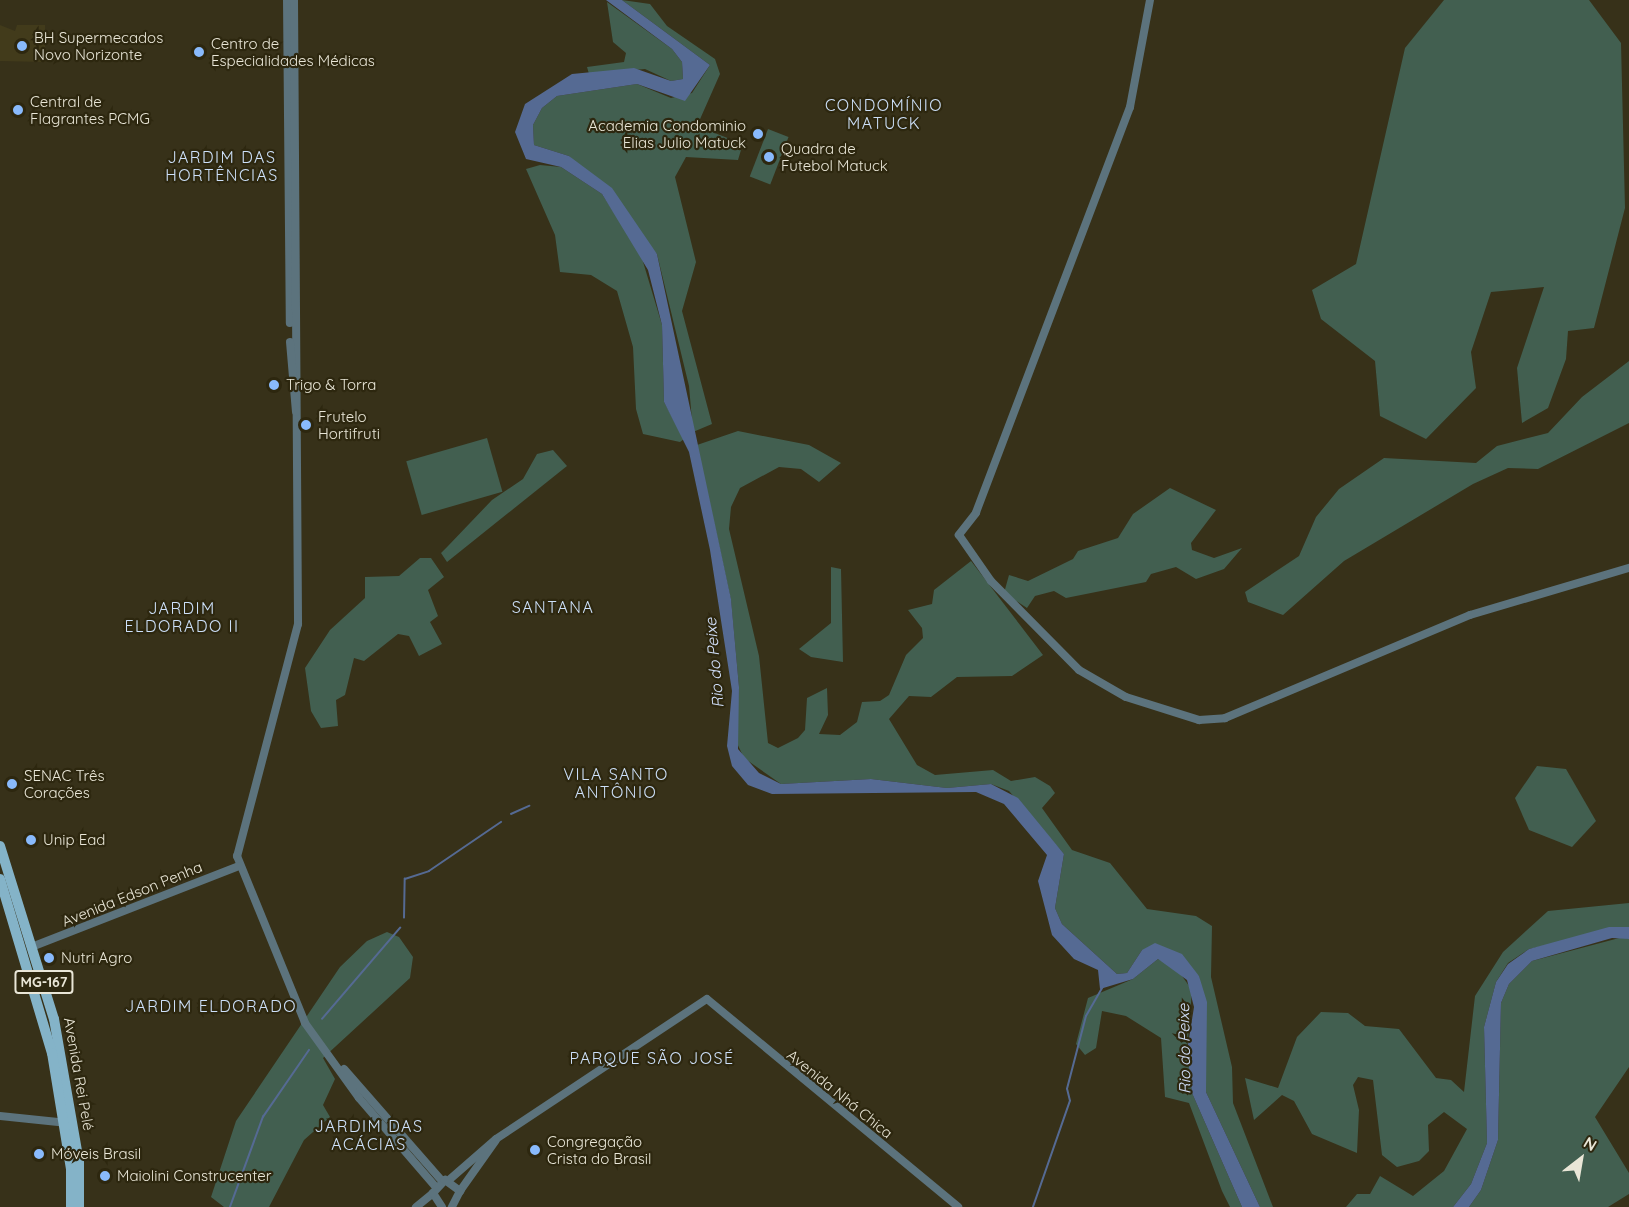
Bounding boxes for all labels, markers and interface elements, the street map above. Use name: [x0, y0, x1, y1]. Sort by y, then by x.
place label: BH Supermecados Novo Norizonte: [34, 28, 163, 63]
place label: Centro de Especialidades Médicas: [211, 34, 375, 69]
marker: BH Supermecados Novo Norizonte: [15, 39, 29, 53]
marker: Centro de Especialidades Médicas: [192, 45, 206, 59]
place label: Central de Flagrantes PCMG: [30, 92, 150, 127]
district label: CONDOMÍNIO MATUCK: [825, 95, 943, 133]
marker: Central de Flagrantes PCMG: [11, 103, 25, 117]
place label: Academia Condominio Elias Julio Matuck: [588, 116, 746, 151]
marker: Academia Condominio Elias Julio Matuck: [751, 127, 765, 141]
place label: Quadra de Futebol Matuck: [781, 139, 888, 174]
district label: JARDIM DAS HORTÊNCIAS: [165, 147, 279, 185]
marker: Quadra de Futebol Matuck: [762, 150, 776, 164]
place label: Trigo & Torra: [286, 376, 376, 394]
marker: Trigo & Torra: [267, 378, 281, 392]
place label: Frutelo Hortifruti: [318, 407, 380, 442]
marker: Frutelo Hortifruti: [299, 418, 313, 432]
district label: SANTANA: [512, 597, 594, 617]
district label: JARDIM ELDORADO II: [124, 598, 240, 636]
water label: Rio do Peixe: [700, 617, 728, 709]
district label: VILA SANTO ANTÔNIO: [563, 764, 669, 802]
place label: SENAC Três Corações: [24, 766, 105, 801]
marker: SENAC Três Corações: [5, 777, 19, 791]
place label: Unip Ead: [43, 831, 105, 849]
marker: Unip Ead: [24, 833, 38, 847]
street label: Avenida Edson Penha: [59, 858, 205, 930]
place label: Nutri Agro: [61, 949, 132, 967]
marker: Nutri Agro: [42, 951, 56, 965]
road number: MG-167: [14, 971, 74, 993]
district label: JARDIM ELDORADO: [125, 996, 297, 1016]
water label: Rio do Peixe: [1174, 1004, 1194, 1094]
street label: Avenida Rei Pelé: [60, 1016, 98, 1132]
street label: Avenida Nhá Chica: [784, 1046, 896, 1142]
district label: PARQUE SÃO JOSÉ: [569, 1048, 735, 1068]
district label: JARDIM DAS ACÁCIAS: [315, 1116, 423, 1154]
north arrow: [1551, 1129, 1611, 1189]
place label: Congregação Crista do Brasil: [547, 1132, 651, 1167]
text: N: [1580, 1132, 1600, 1155]
marker: Congregação Crista do Brasil: [528, 1143, 542, 1157]
place label: Móveis Brasil: [51, 1145, 141, 1163]
marker: Móveis Brasil: [32, 1147, 46, 1161]
place label: Maiolini Construcenter: [117, 1167, 272, 1185]
marker: Maiolini Construcenter: [98, 1169, 112, 1183]

